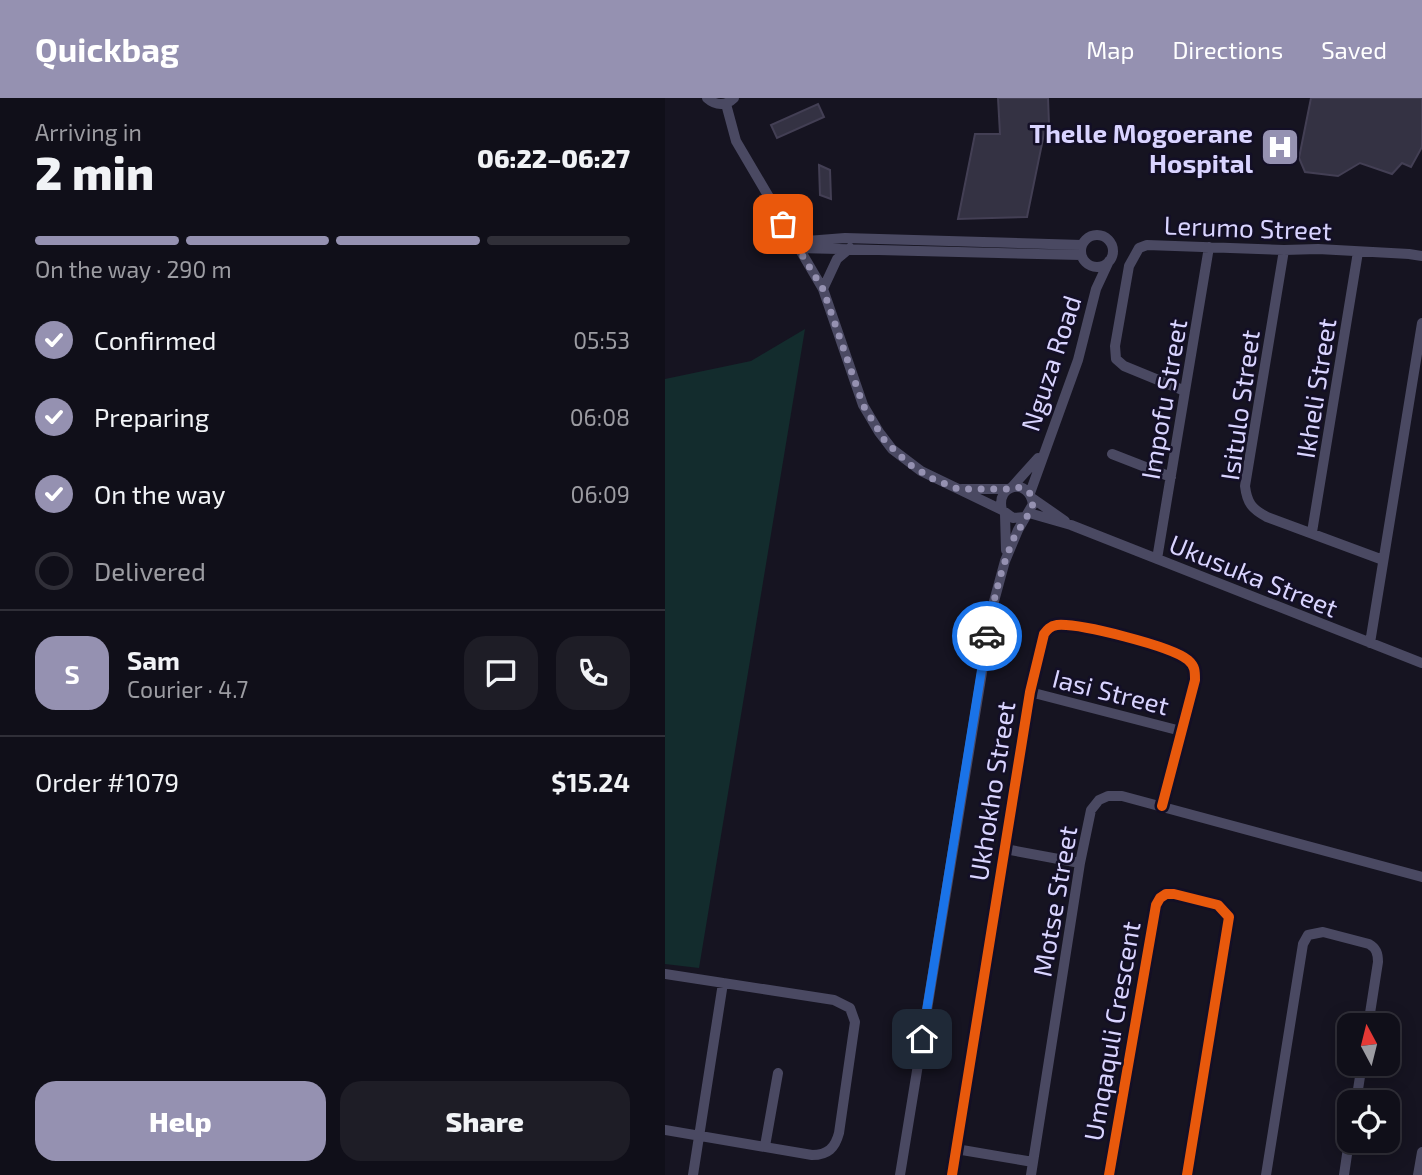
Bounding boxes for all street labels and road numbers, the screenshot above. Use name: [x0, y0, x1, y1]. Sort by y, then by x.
street label: Lerumo Street: [1163, 209, 1333, 245]
street label: Nguza Road: [1013, 291, 1087, 435]
street label: Impofu Street: [1134, 316, 1192, 482]
street label: Ikheli Street: [1289, 316, 1341, 460]
street label: Isitulo Street: [1213, 328, 1265, 482]
street label: Ukusuka Street: [1165, 527, 1343, 623]
street label: Iasi Street: [1050, 662, 1172, 720]
street label: Ukhokho Street: [961, 699, 1021, 883]
street label: Motse Street: [1025, 823, 1083, 979]
street label: Umqaquli Crescent: [1076, 919, 1146, 1143]

